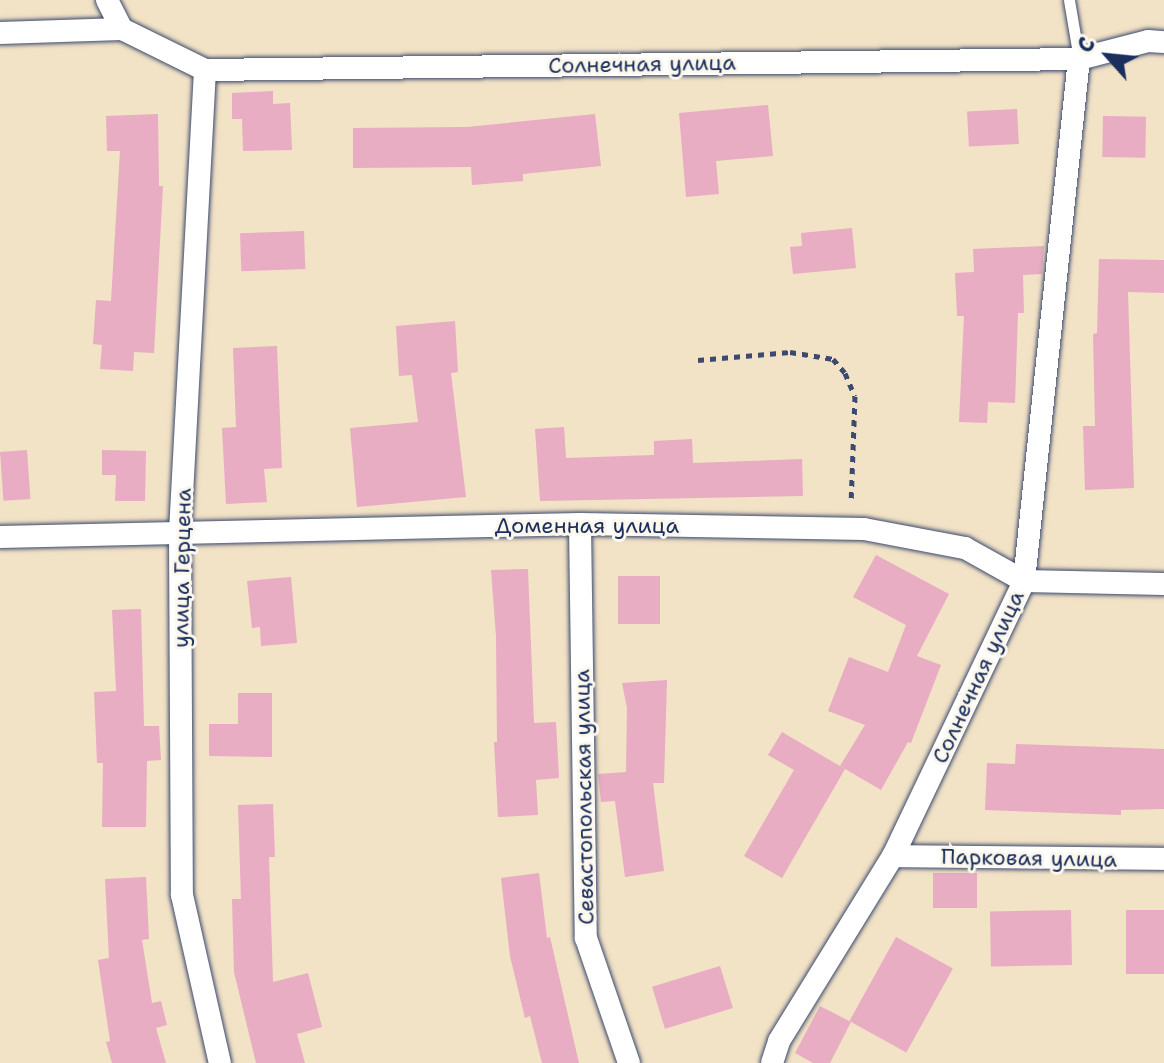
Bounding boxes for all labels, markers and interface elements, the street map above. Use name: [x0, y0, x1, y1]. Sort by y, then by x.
north arrow: [1068, 16, 1148, 96]
text: С: [1070, 32, 1102, 57]
street label: Солнечная улица: [548, 49, 736, 79]
street label: улица Герцена: [167, 488, 197, 648]
street label: Доменная улица: [495, 513, 679, 539]
street label: Солнечная улица: [926, 586, 1030, 768]
street label: Севастопольская улица: [569, 669, 599, 925]
street label: Парковая улица: [941, 843, 1117, 873]

